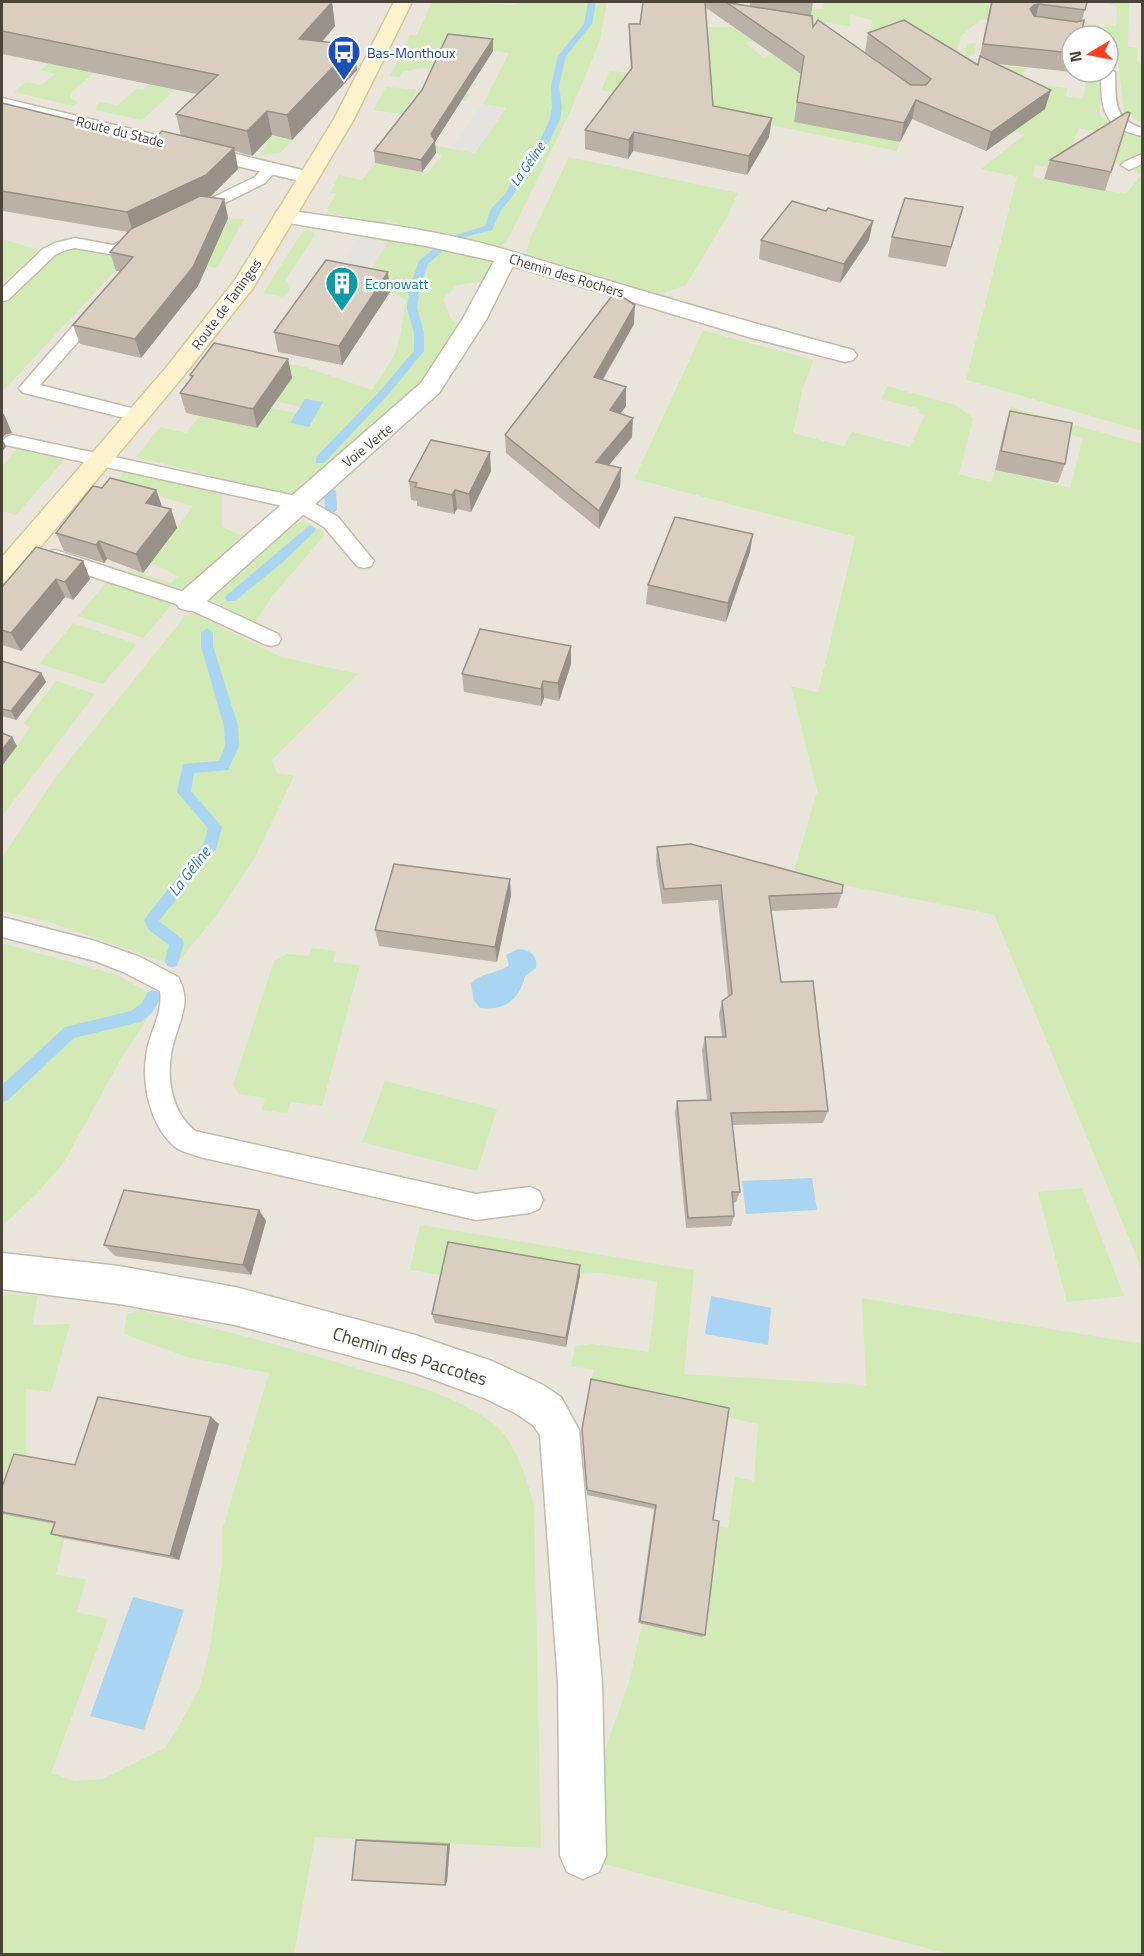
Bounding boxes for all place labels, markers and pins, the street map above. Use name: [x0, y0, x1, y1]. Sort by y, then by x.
bus stop icon: Bas-Monthoux: [326, 34, 362, 81]
place label: Bas-Monthoux: [367, 42, 456, 63]
building icon: Econowatt: [324, 265, 360, 312]
place label: Econowatt: [365, 273, 428, 294]

